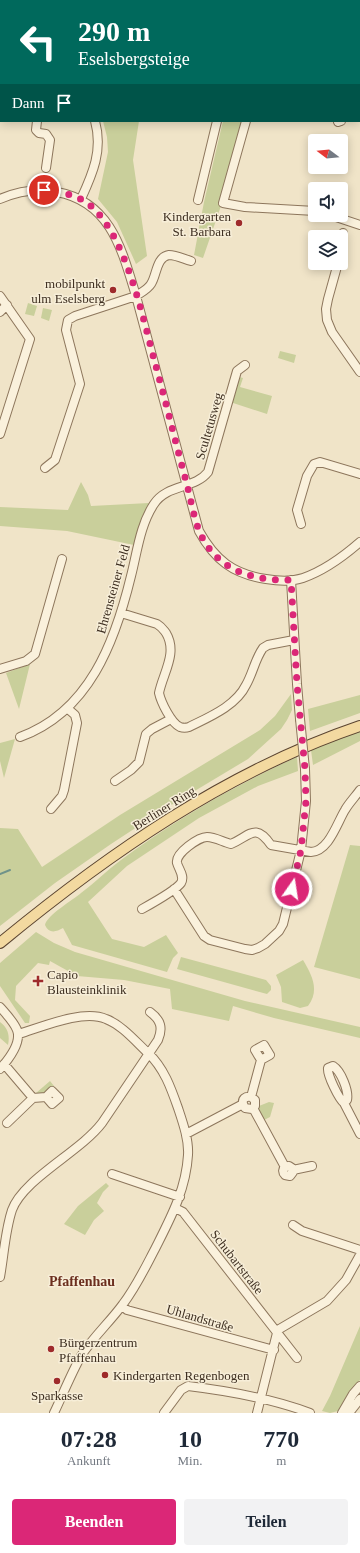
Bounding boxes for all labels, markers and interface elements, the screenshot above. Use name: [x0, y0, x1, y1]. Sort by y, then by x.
icon: left: [12, 16, 64, 68]
text: 290 m: [78, 16, 150, 47]
text: Eselsbergsteige: [78, 49, 190, 69]
icon: arrive: [53, 92, 75, 114]
text: Dann: [12, 95, 45, 111]
north arrow: [308, 134, 348, 174]
map controls: [308, 134, 348, 270]
pin: [27, 173, 61, 207]
icon: arrive: [33, 179, 55, 201]
button: sound: [308, 182, 348, 222]
place label: Kindergarten St. Barbara: [163, 209, 231, 239]
marker: Kindergarten St. Barbara: [234, 218, 244, 228]
button: layers: [308, 230, 348, 270]
place label: mobilpunkt ulm Eselsberg: [31, 276, 105, 306]
marker: mobilpunkt ulm Eselsberg: [108, 285, 118, 295]
street label: Scultetusweg: [192, 390, 226, 461]
street label: Ehrensteiner Feld: [93, 542, 133, 635]
street label: Berliner Ring: [130, 783, 199, 833]
position arrow: [271, 868, 313, 910]
place label: Capio Blausteinklinik: [47, 967, 127, 997]
marker: Capio Blausteinklinik: [32, 975, 44, 987]
street label: Schubartstraße: [207, 1227, 267, 1297]
district label: Pfaffenhau: [49, 1274, 115, 1289]
street label: Uhlandstraße: [165, 1301, 236, 1335]
place label: Bürgerzentrum Pfaffenhau: [59, 1335, 137, 1365]
marker: Bürgerzentrum Pfaffenhau: [46, 1344, 56, 1354]
place label: Kindergarten Regenbogen: [113, 1368, 250, 1383]
marker: Kindergarten Regenbogen: [100, 1370, 110, 1380]
marker: Sparkasse: [52, 1376, 62, 1386]
place label: Sparkasse: [31, 1388, 83, 1403]
text: 07:28: [61, 1426, 117, 1452]
text: 10: [178, 1426, 202, 1452]
text: 770: [263, 1426, 299, 1452]
text: Ankunft: [67, 1453, 110, 1468]
text: Min.: [178, 1453, 202, 1468]
text: m: [276, 1453, 286, 1468]
button: Beenden: [12, 1499, 176, 1545]
button: Teilen: [184, 1499, 348, 1545]

